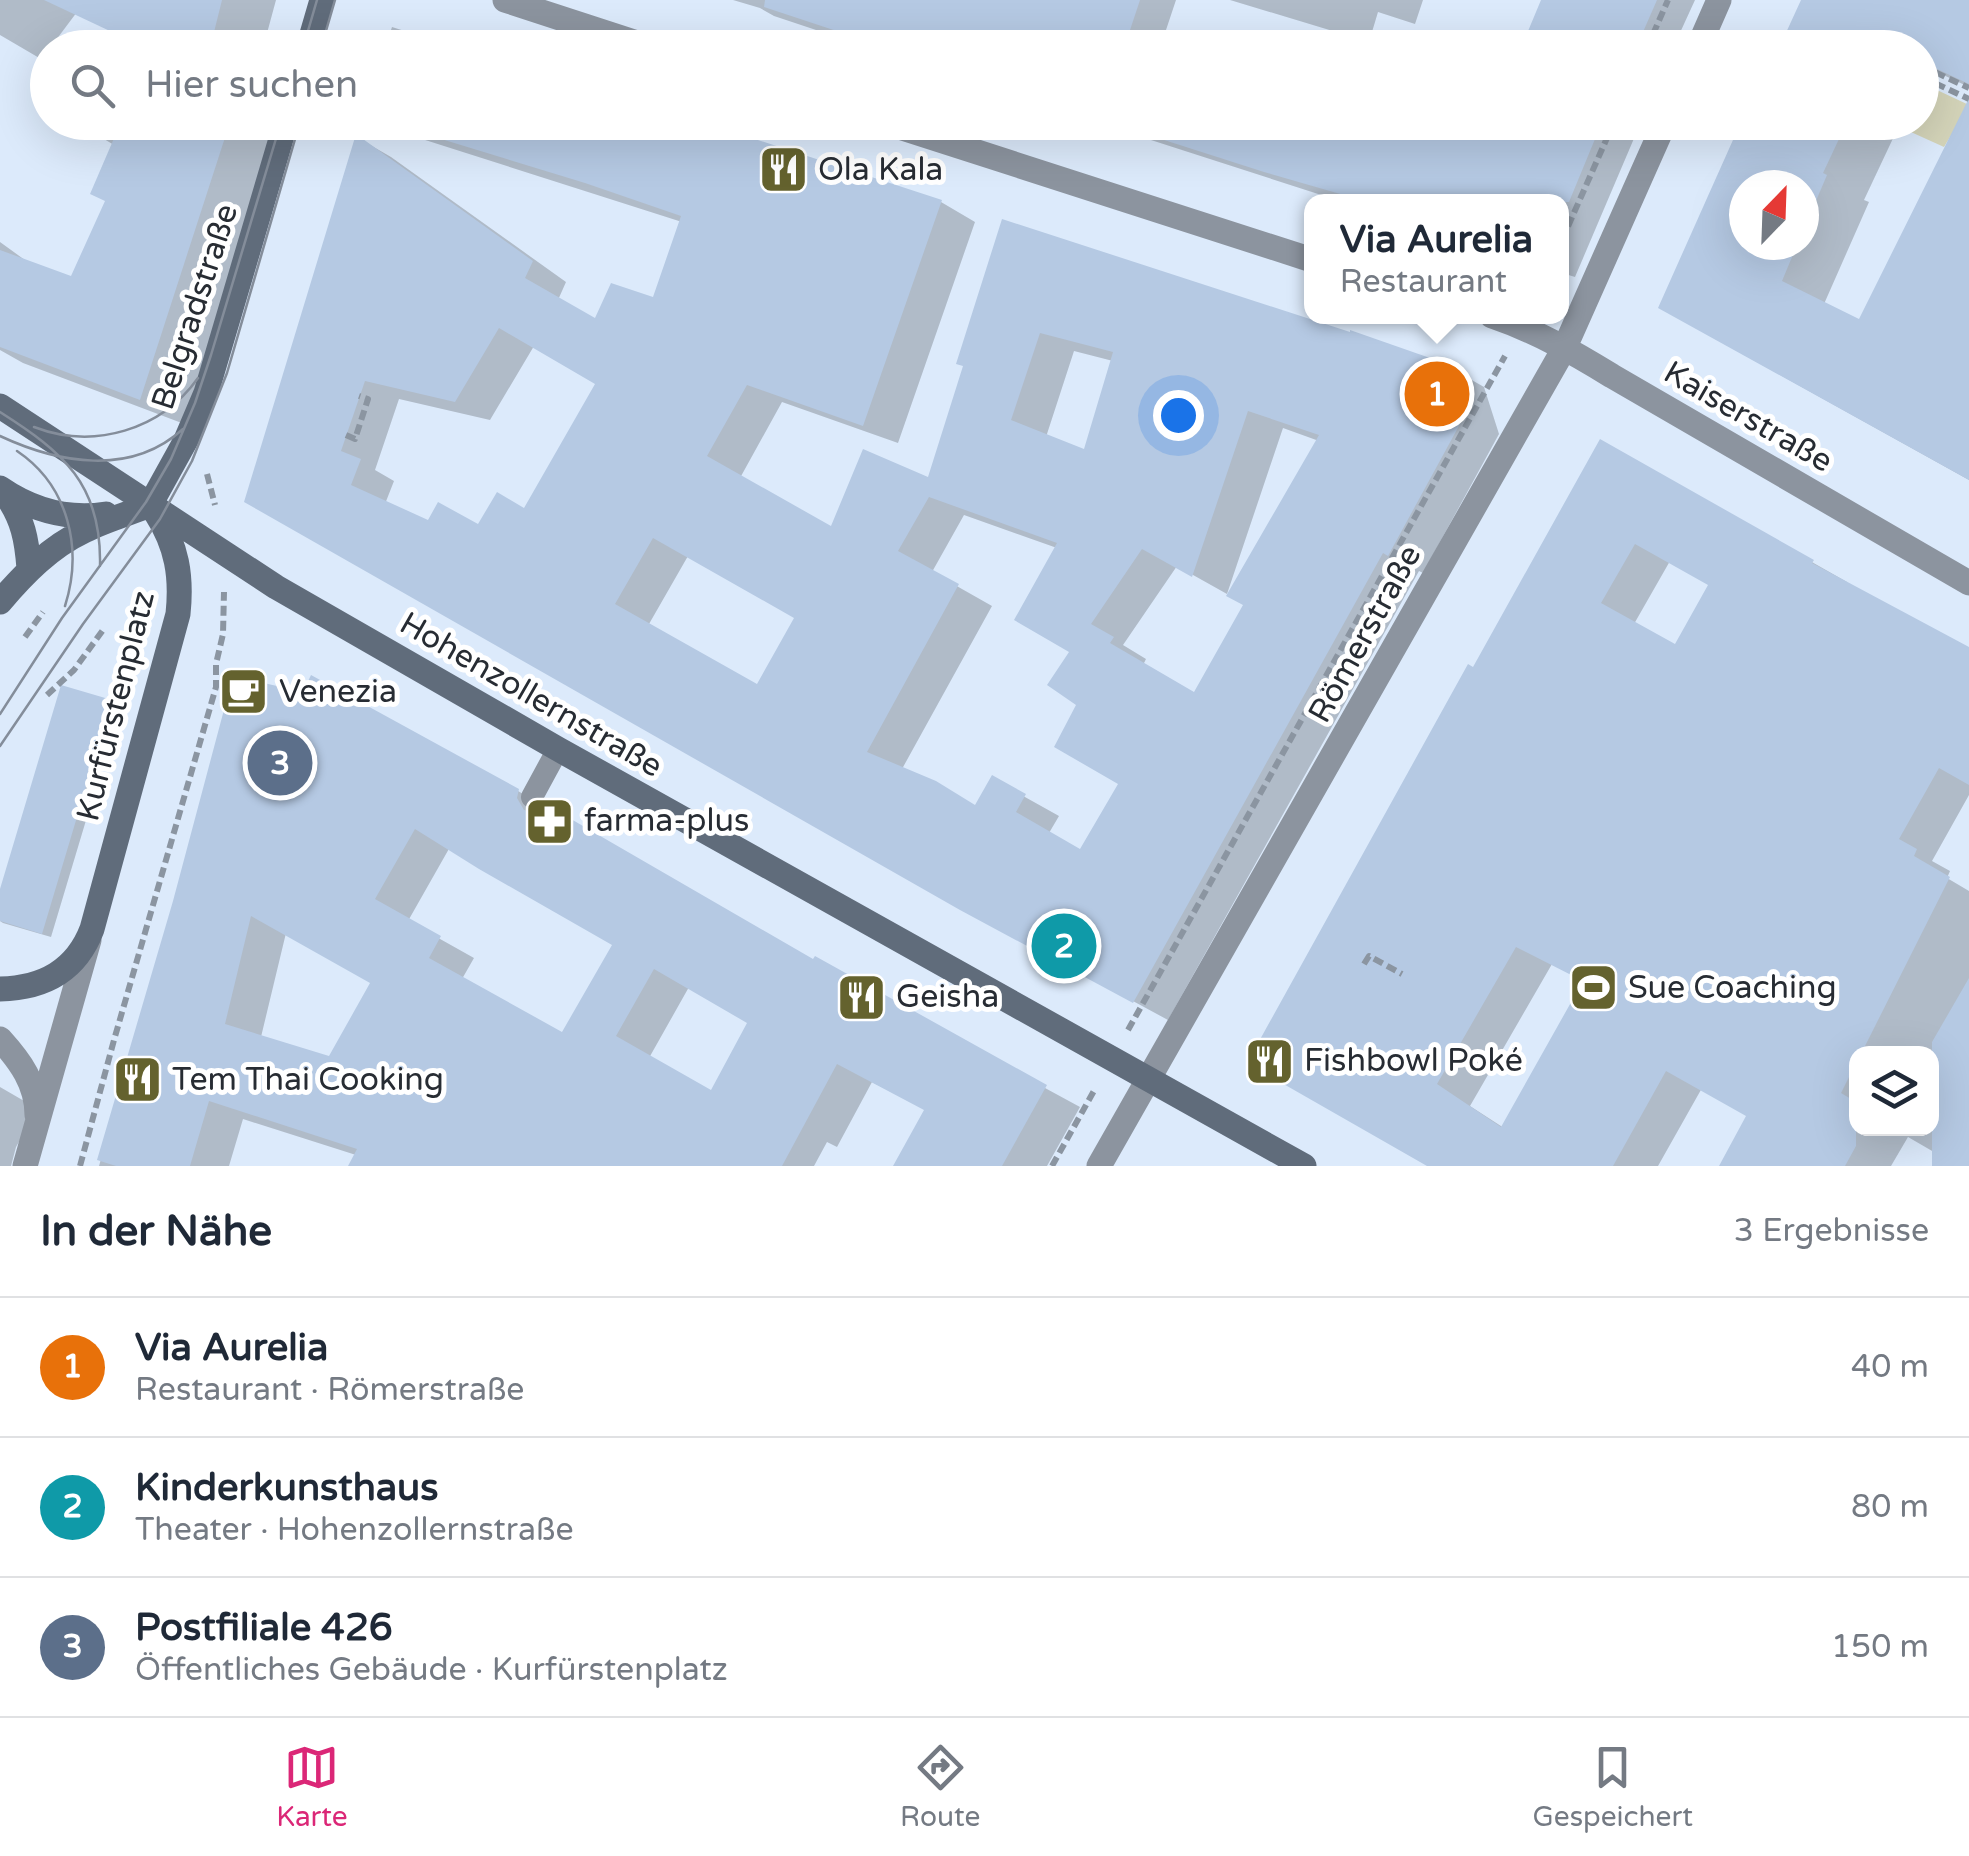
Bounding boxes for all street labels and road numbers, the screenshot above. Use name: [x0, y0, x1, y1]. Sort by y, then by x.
street label: Belgradstraße: [144, 199, 246, 415]
street label: Kaiserstraße: [1657, 353, 1839, 481]
street label: Römerstraße: [1301, 539, 1429, 729]
street label: Kurfürstenplatz: [69, 587, 163, 825]
street label: Hohenzollernstraße: [393, 604, 669, 786]

